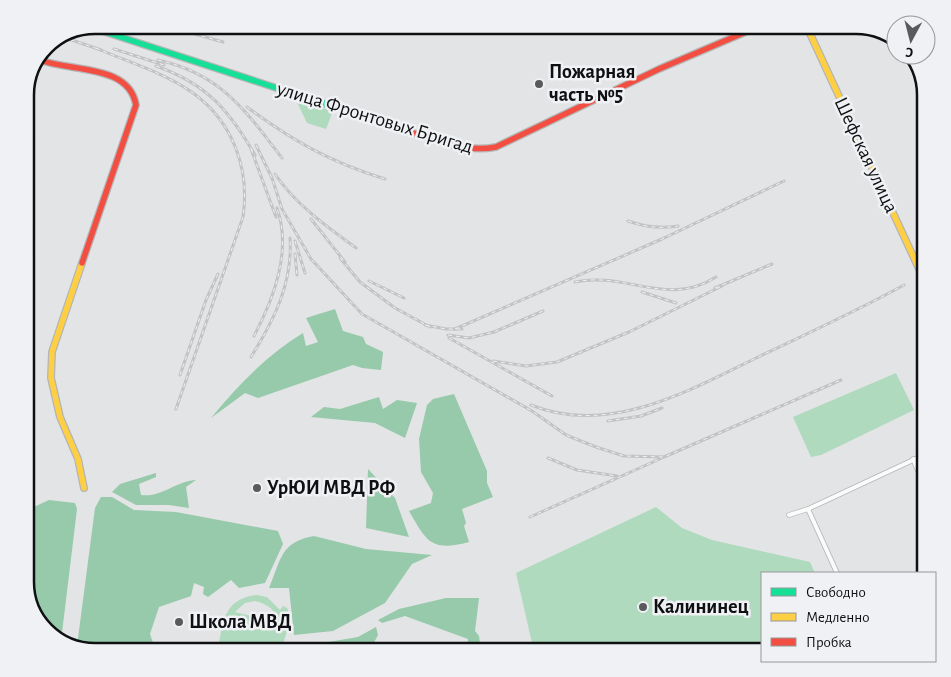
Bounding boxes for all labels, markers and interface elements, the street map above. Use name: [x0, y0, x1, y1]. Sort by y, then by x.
north arrow: [886, 15, 936, 65]
text: С: [905, 44, 914, 59]
place label: Пожарная часть №5: [549, 62, 635, 105]
street label: улица Фронтовых Бригад: [274, 78, 475, 157]
marker: Пожарная часть №5: [533, 78, 545, 90]
street label: Шефская улица: [830, 94, 902, 216]
place label: УрЮИ МВД РФ: [267, 478, 395, 498]
marker: УрЮИ МВД РФ: [251, 482, 263, 494]
legend: [761, 572, 936, 662]
text: Свободно: [806, 585, 866, 600]
place label: Калининец: [653, 597, 749, 617]
marker: Калининец: [637, 601, 649, 613]
text: Медленно: [806, 610, 870, 625]
place label: Школа МВД: [189, 612, 292, 632]
marker: Школа МВД: [173, 616, 185, 628]
text: Пробка: [806, 635, 852, 650]

